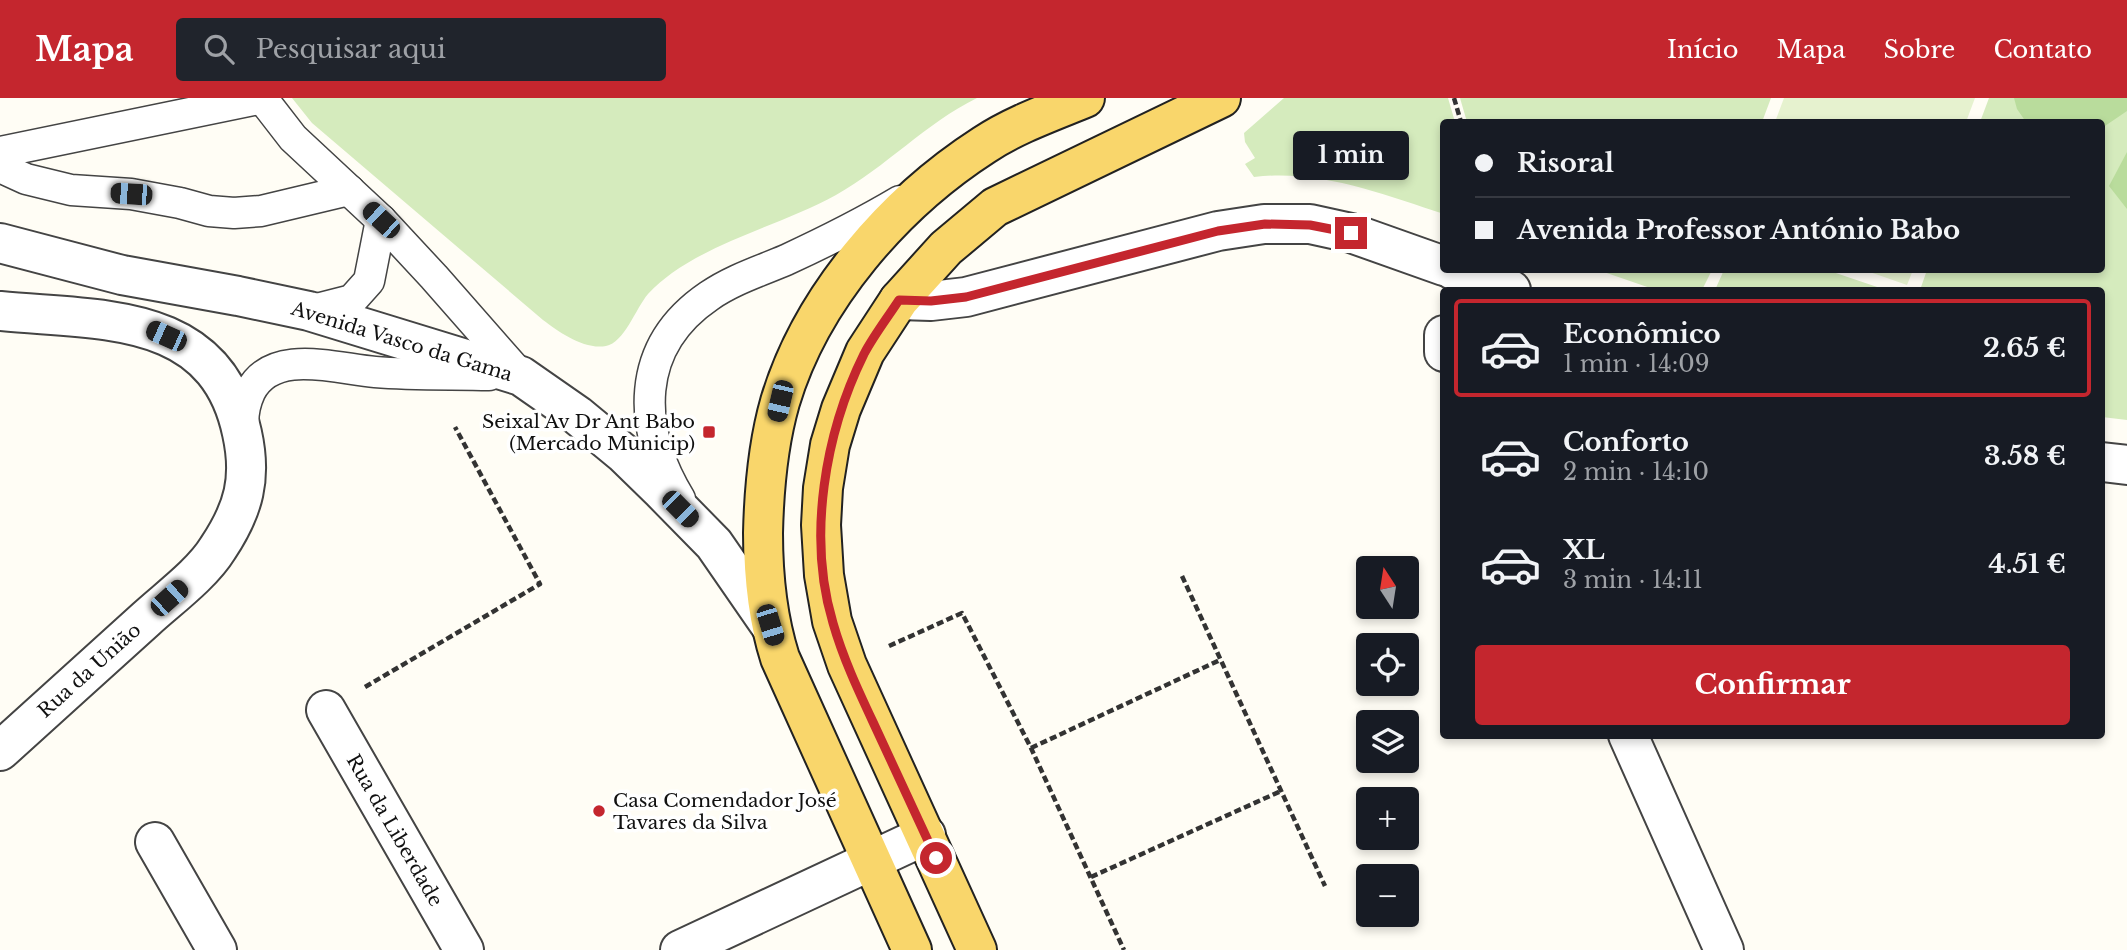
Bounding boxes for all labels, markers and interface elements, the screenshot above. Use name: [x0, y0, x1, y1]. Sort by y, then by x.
search box: [176, 18, 666, 81]
text: Mapa: [35, 29, 134, 70]
icon: search: [200, 30, 238, 68]
text: Pesquisar aqui: [256, 33, 446, 65]
text: Início: [1667, 35, 1739, 64]
text: Mapa: [1777, 35, 1846, 64]
text: Sobre: [1884, 35, 1955, 64]
text: Contato: [1993, 35, 2092, 64]
callout: 1 min: [1293, 131, 1409, 180]
text: 1 min: [1318, 141, 1384, 169]
text: Risoral: [1517, 147, 1614, 179]
car: [110, 182, 153, 206]
car: [359, 198, 404, 242]
text: Avenida Professor António Babo: [1517, 214, 1960, 246]
route end: [1335, 217, 1367, 249]
street label: Avenida Vasco da Gama: [288, 297, 516, 386]
icon: car: [1479, 317, 1542, 380]
car: [143, 318, 190, 354]
text: Econômico: [1563, 318, 1721, 350]
text: 2.65 €: [1983, 332, 2066, 364]
text: 1 min · 14:09: [1563, 350, 1709, 378]
car: [766, 378, 795, 424]
place label: Seixal Av Dr Ant Babo (Mercado Municip): [482, 410, 695, 455]
marker: Seixal Av Dr Ant Babo (Mercado Municip): [701, 424, 717, 440]
icon: car: [1479, 425, 1542, 488]
text: Conforto: [1563, 426, 1689, 458]
text: 3.58 €: [1984, 440, 2066, 472]
text: 2 min · 14:10: [1563, 458, 1709, 486]
car: [658, 487, 703, 531]
icon: car: [1479, 533, 1542, 596]
text: XL: [1563, 534, 1605, 566]
text: 4.51 €: [1988, 548, 2066, 580]
north arrow: [1356, 556, 1419, 620]
map controls: [1356, 556, 1419, 927]
text: 3 min · 14:11: [1563, 566, 1703, 594]
car: [147, 576, 192, 620]
car: [754, 602, 787, 648]
street label: Rua da União: [33, 618, 145, 723]
button: locate: [1356, 633, 1419, 696]
button: Confirmar: [1475, 645, 2070, 725]
button: layers: [1356, 710, 1419, 773]
street label: Rua da Liberdade: [342, 750, 447, 910]
button: +: [1356, 787, 1419, 850]
place label: Casa Comendador José Tavares da Silva: [613, 789, 837, 834]
marker: Casa Comendador José Tavares da Silva: [591, 803, 607, 819]
route start: [920, 842, 952, 874]
button: −: [1356, 864, 1419, 927]

